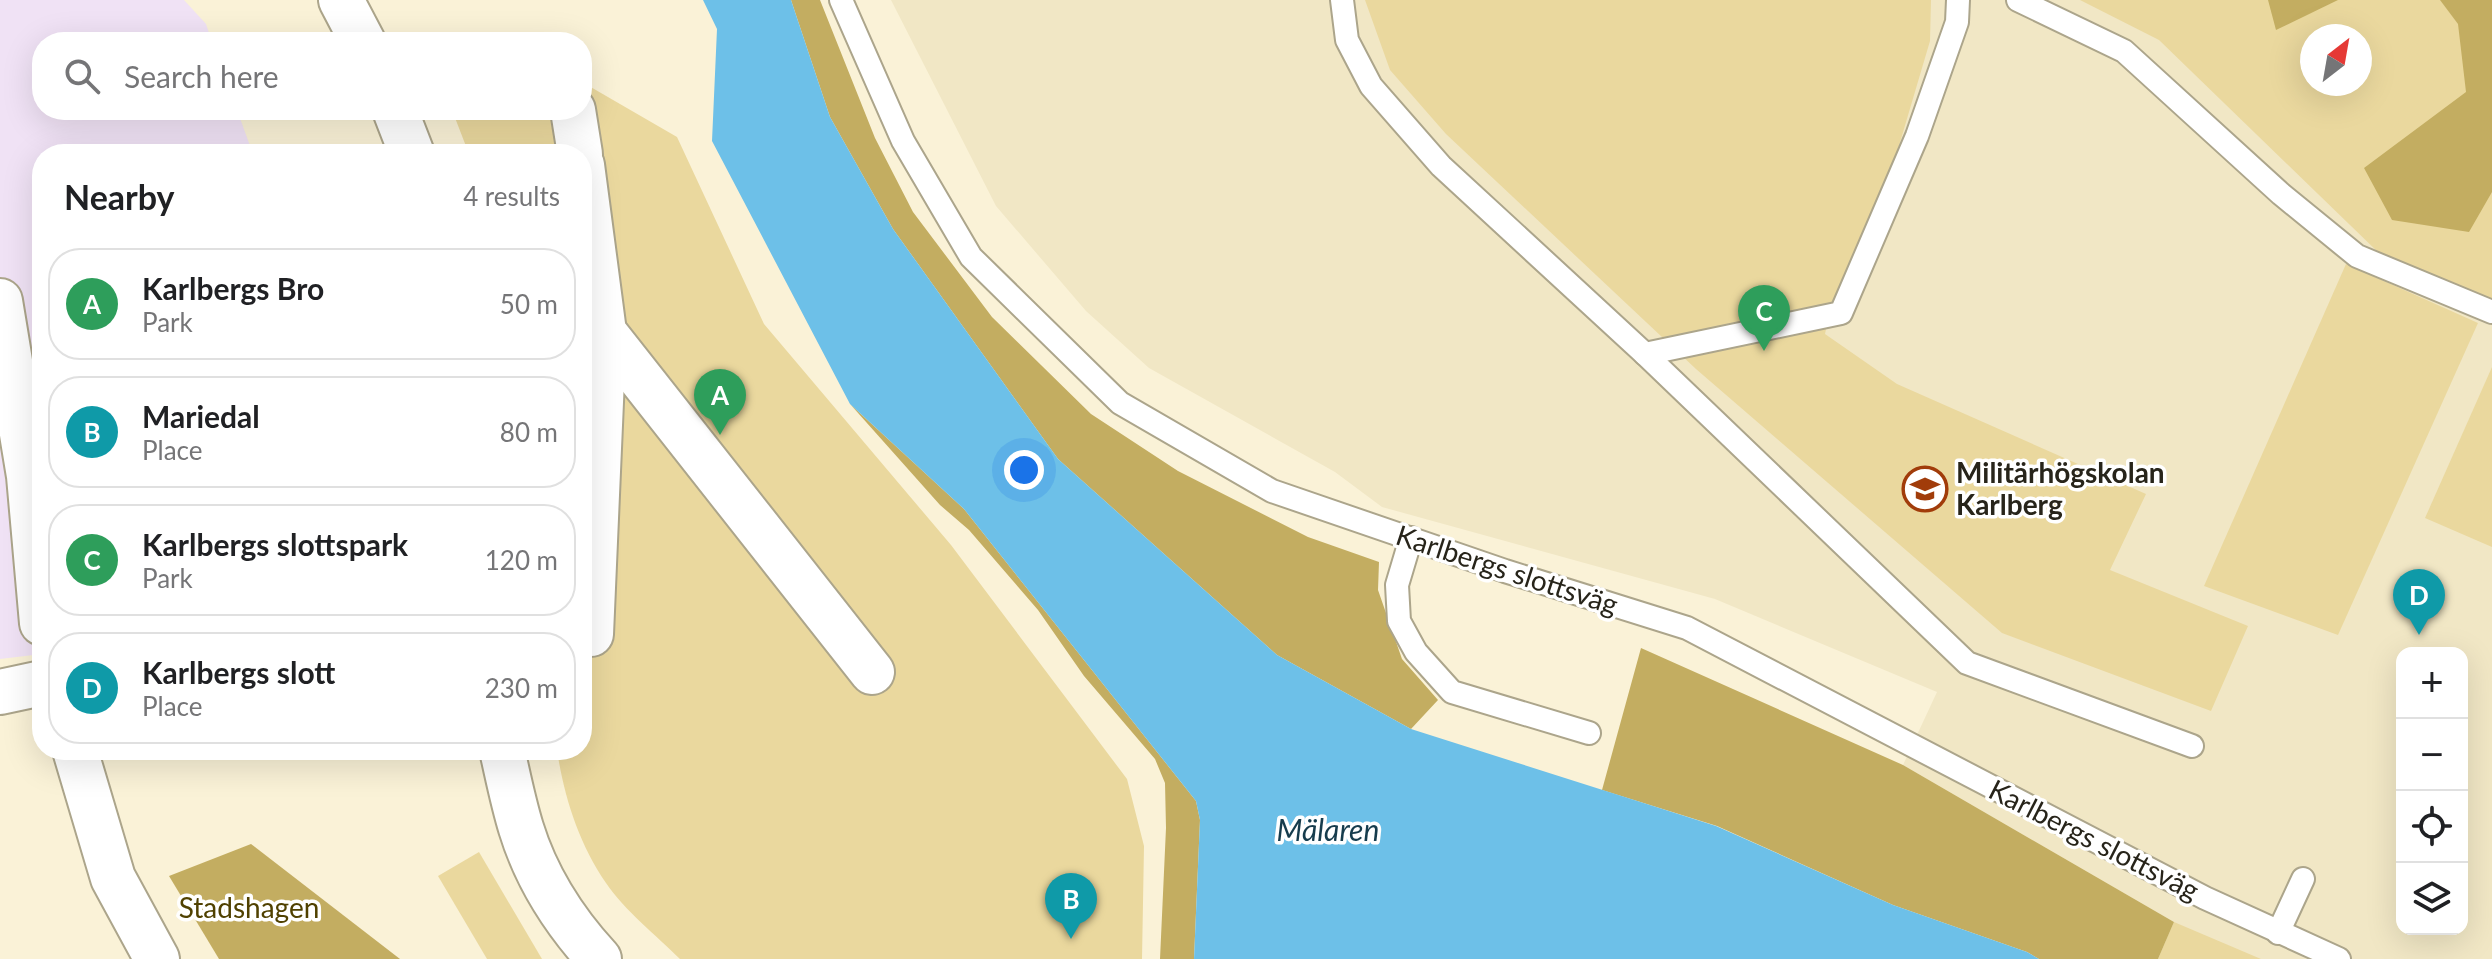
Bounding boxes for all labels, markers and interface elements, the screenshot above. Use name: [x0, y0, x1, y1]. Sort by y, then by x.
north arrow: [2300, 24, 2372, 96]
search box: [32, 32, 592, 120]
icon: search: [60, 54, 104, 98]
text: Search here: [124, 58, 279, 94]
text: Nearby: [64, 176, 175, 217]
text: 4 results: [463, 180, 560, 212]
text: Karlbergs Bro: [142, 270, 324, 306]
pin: C: [1738, 285, 1790, 351]
text: A: [83, 288, 101, 320]
text: 50 m: [500, 288, 558, 320]
text: Park: [142, 306, 193, 338]
pin: A: [694, 369, 746, 435]
text: Mariedal: [142, 398, 260, 434]
text: B: [83, 416, 101, 448]
text: 80 m: [500, 416, 558, 448]
text: Place: [142, 434, 203, 466]
your location: [1004, 450, 1044, 490]
place label: Militärhögskolan Karlberg: [1956, 455, 2165, 521]
school or university icon: Militärhögskolan Karlberg: [1901, 465, 1949, 513]
street label: Karlbergs slottsväg: [1392, 517, 1623, 621]
text: Karlbergs slottspark: [142, 526, 408, 562]
text: C: [83, 544, 101, 576]
text: 120 m: [485, 544, 558, 576]
text: Park: [142, 562, 193, 594]
pin: D: [2393, 569, 2445, 635]
map controls: [2396, 647, 2468, 935]
button: +: [2396, 647, 2468, 719]
text: Karlbergs slott: [142, 654, 335, 690]
text: D: [82, 672, 102, 704]
text: 230 m: [485, 672, 558, 704]
text: Place: [142, 690, 203, 722]
button: −: [2396, 719, 2468, 791]
street label: Karlbergs slottsväg: [1984, 771, 2205, 907]
button: locate: [2396, 791, 2468, 863]
water label: Mälaren: [1277, 811, 1379, 847]
button: layers: [2396, 863, 2468, 935]
pin: B: [1045, 873, 1097, 939]
park label: Stadshagen: [179, 890, 319, 924]

